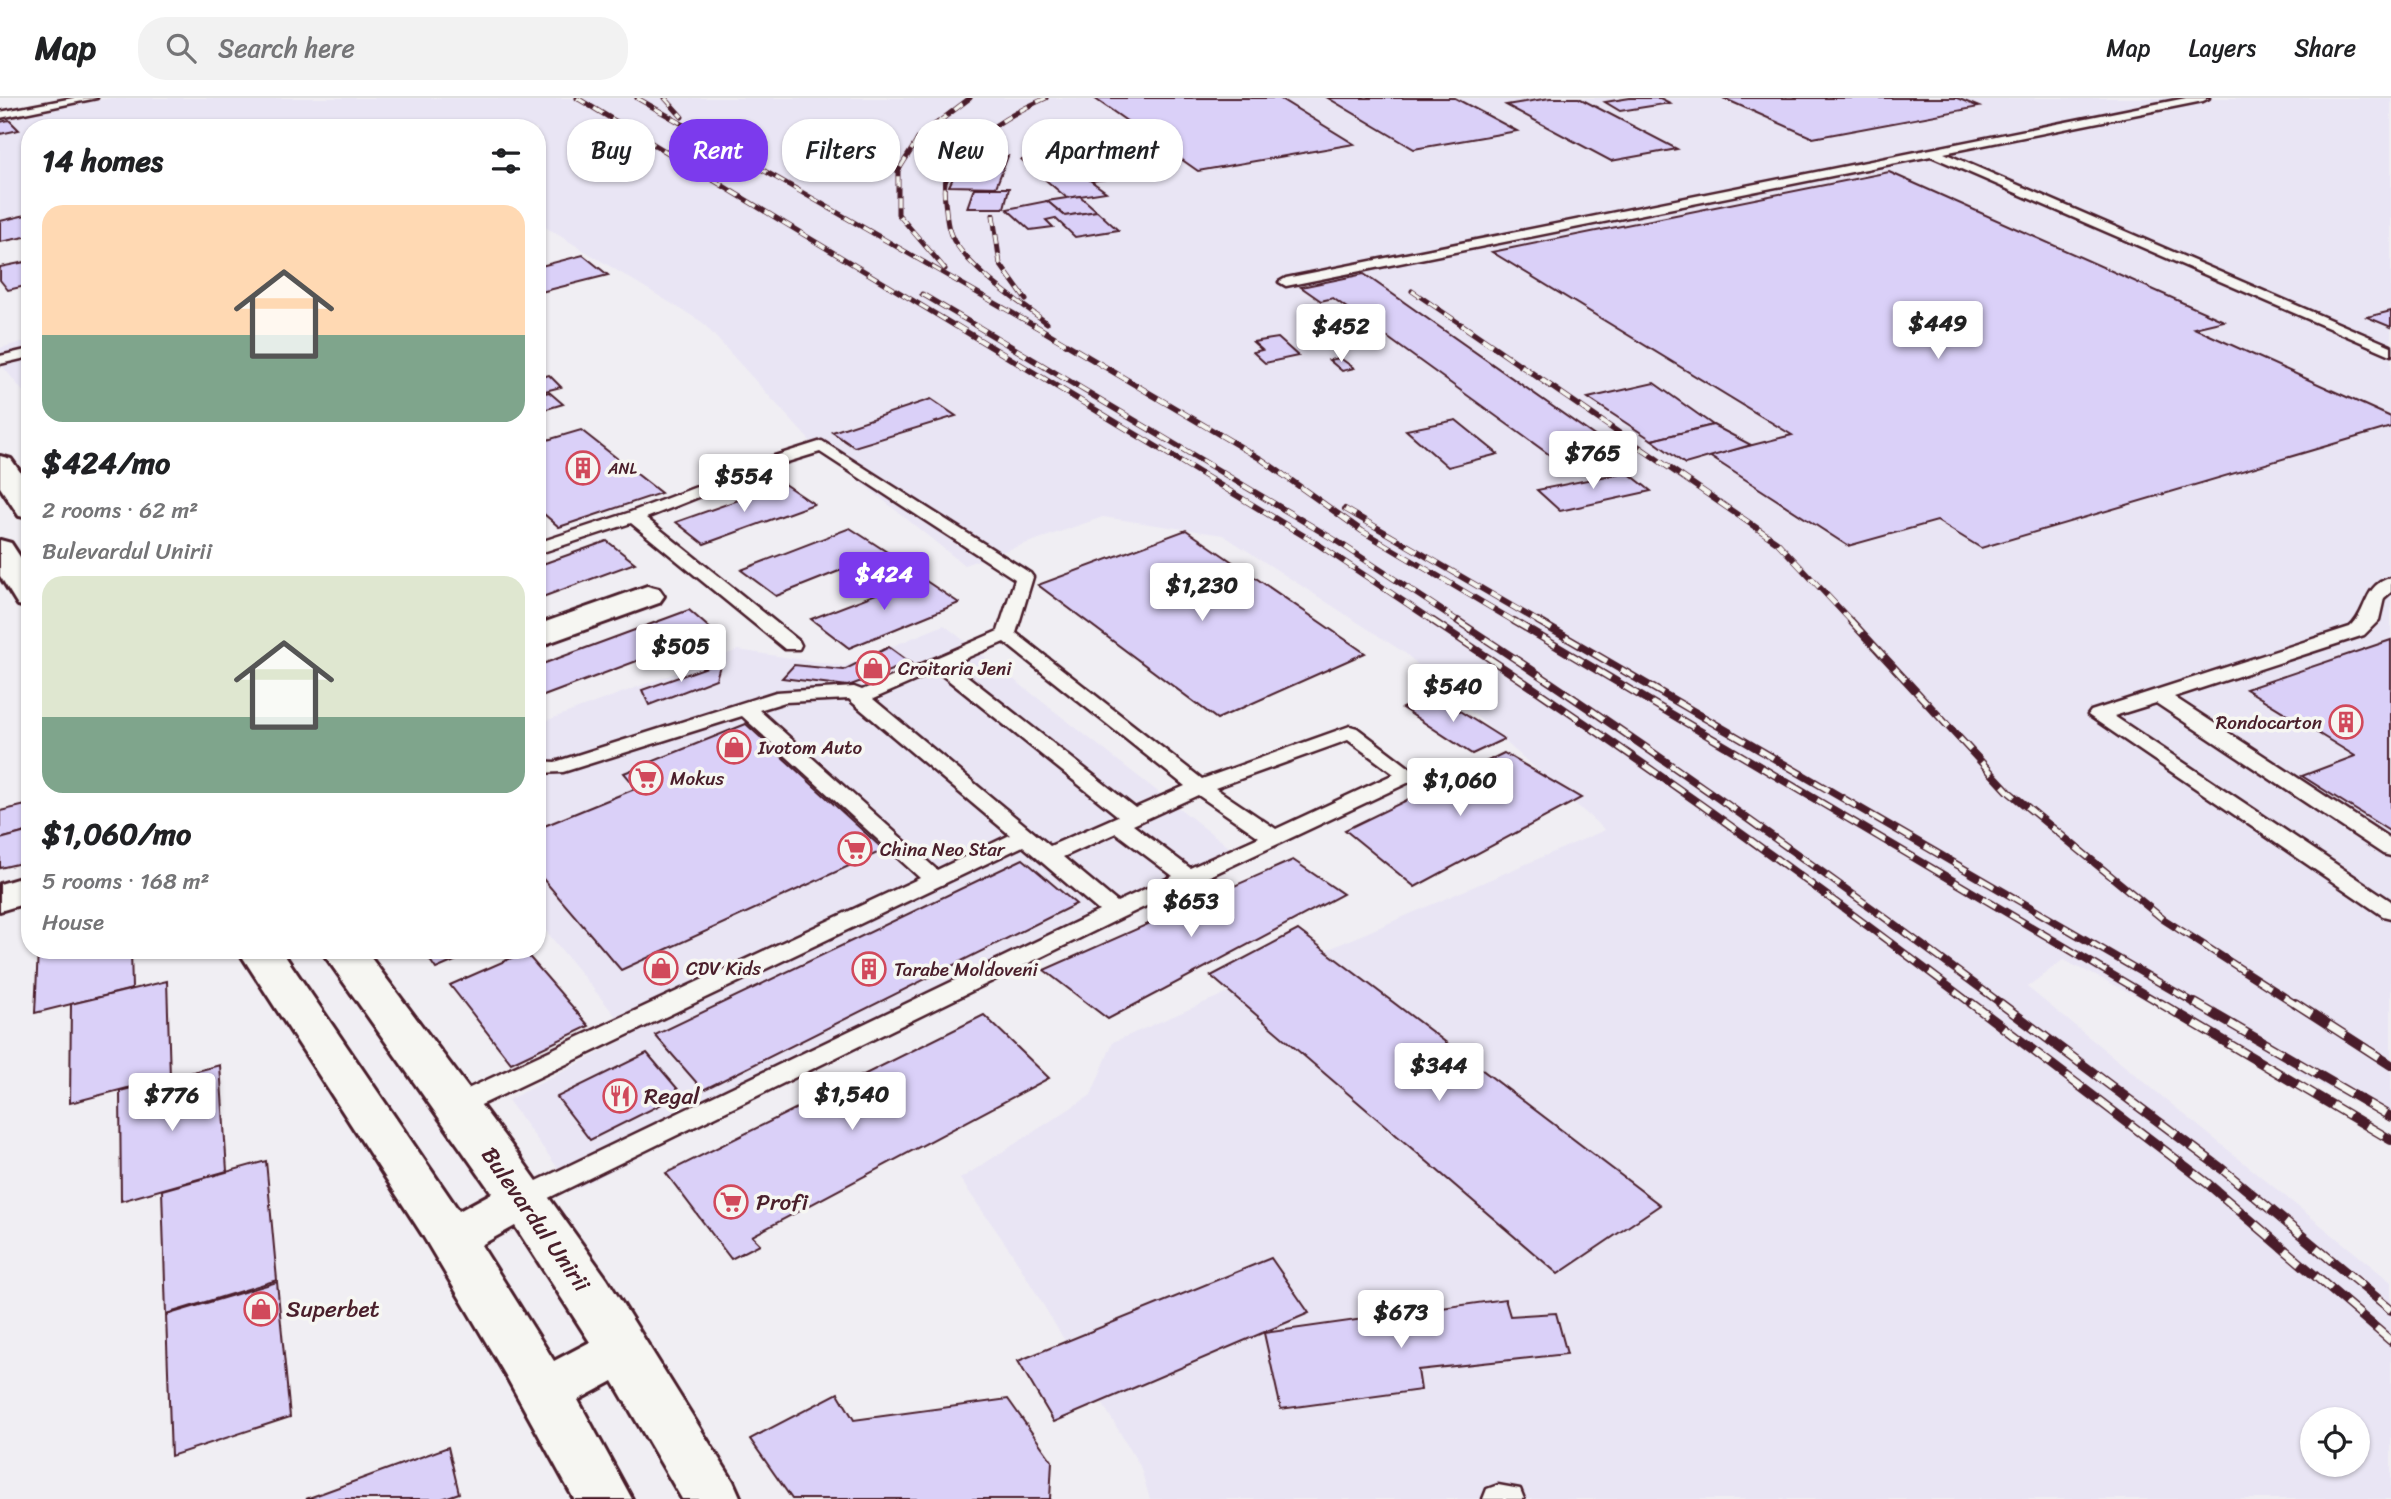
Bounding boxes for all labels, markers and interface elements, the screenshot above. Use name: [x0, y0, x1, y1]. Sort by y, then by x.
search box: [138, 17, 628, 80]
text: Map: [35, 19, 96, 77]
text: Search here: [218, 25, 355, 71]
text: Map: [2106, 27, 2151, 69]
text: Layers: [2189, 27, 2256, 69]
text: Share: [2294, 27, 2356, 69]
icon: search: [162, 29, 200, 67]
chip: Buy: [567, 119, 655, 182]
chip: Rent: [669, 119, 768, 182]
chip: Filters: [782, 119, 900, 182]
chip: New: [914, 119, 1008, 182]
chip: Apartment: [1022, 119, 1183, 182]
text: 14 homes: [42, 134, 163, 188]
icon: filters: [487, 142, 525, 180]
icon: home: [221, 251, 347, 377]
pin: $449: [1897, 302, 1979, 361]
text: $449: [1909, 303, 1967, 344]
pin: $452: [1300, 304, 1382, 364]
text: $452: [1312, 306, 1370, 347]
pin: $765: [1552, 432, 1634, 491]
text: $765: [1565, 433, 1621, 474]
text: $424/mo: [42, 436, 170, 490]
building icon: ANL: [564, 449, 602, 487]
place label: ANL: [607, 454, 638, 483]
pin: $554: [703, 454, 785, 514]
text: $554: [715, 456, 773, 497]
text: 2 rooms · 62 m²: [42, 490, 198, 531]
text: Bulevardul Unirii: [42, 531, 212, 572]
pin: $424: [843, 552, 925, 612]
text: $424: [855, 554, 913, 595]
pin: $1,230: [1145, 564, 1259, 623]
text: $1,230: [1166, 565, 1238, 606]
icon: home: [221, 622, 347, 748]
pin: $505: [640, 624, 722, 684]
text: $505: [652, 626, 710, 667]
shop icon: Croitaria Jeni: [854, 649, 892, 687]
place label: Croitaria Jeni: [898, 652, 1012, 685]
pin: $540: [1412, 664, 1494, 724]
text: $540: [1424, 666, 1482, 707]
building icon: Rondocarton: [2327, 703, 2365, 741]
place label: Rondocarton: [2216, 706, 2322, 739]
shop icon: Ivotom Auto: [715, 728, 753, 766]
place label: Ivotom Auto: [757, 731, 862, 764]
pin: $1,060: [1403, 758, 1517, 818]
supermarket icon: Mokus: [627, 759, 665, 797]
text: $1,060: [1423, 760, 1497, 801]
place label: Mokus: [670, 762, 724, 795]
text: $1,060/mo: [42, 807, 191, 861]
supermarket icon: China Neo Star: [836, 830, 874, 868]
place label: China Neo Star: [880, 833, 1006, 866]
text: 5 rooms · 168 m²: [42, 861, 210, 902]
pin: $653: [1150, 880, 1232, 939]
text: $653: [1163, 881, 1219, 922]
text: House: [42, 902, 104, 943]
shop icon: CDV Kids: [642, 949, 680, 987]
building icon: Tarabe Moldoveni: [850, 950, 888, 988]
place label: CDV Kids: [686, 952, 761, 985]
place label: Tarabe Moldoveni: [894, 953, 1039, 986]
pin: $344: [1398, 1044, 1480, 1103]
text: $344: [1411, 1045, 1467, 1086]
pin: $1,540: [795, 1072, 909, 1132]
pin: $776: [131, 1074, 213, 1133]
text: $1,540: [815, 1074, 889, 1115]
text: $776: [145, 1075, 199, 1116]
place label: Regal: [644, 1076, 700, 1117]
restaurant icon: Regal: [601, 1077, 639, 1115]
street label: Bulevardul Unirii: [470, 1138, 602, 1301]
place label: Profi: [756, 1182, 809, 1223]
supermarket icon: Profi: [712, 1183, 750, 1221]
place label: Superbet: [286, 1289, 380, 1330]
shop icon: Superbet: [242, 1290, 280, 1328]
pin: $673: [1360, 1290, 1442, 1350]
text: $673: [1374, 1292, 1428, 1333]
map controls: [2300, 1407, 2370, 1477]
button: locate: [2300, 1407, 2370, 1477]

